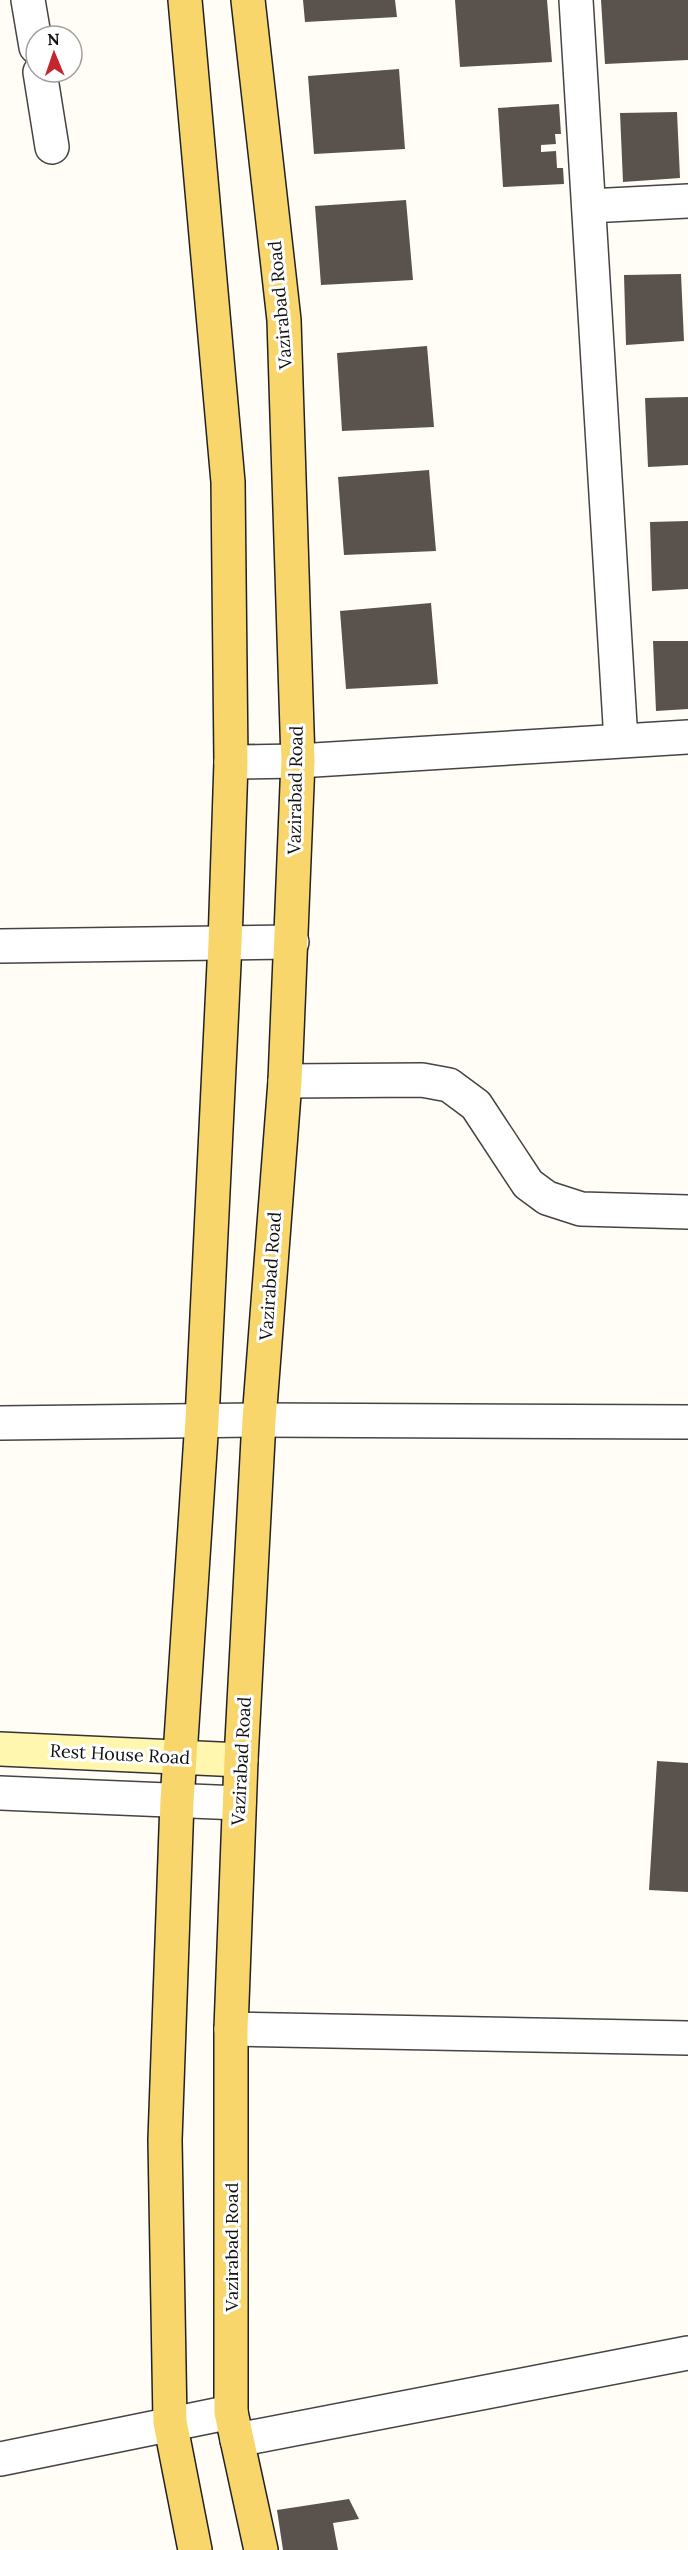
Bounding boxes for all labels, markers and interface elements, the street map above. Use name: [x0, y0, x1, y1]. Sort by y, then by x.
north arrow: [24, 24, 84, 84]
text: N: [47, 29, 60, 49]
street label: Vazirabad Road: [263, 240, 297, 371]
street label: Vazirabad Road: [282, 725, 308, 856]
street label: Vazirabad Road: [254, 1211, 286, 1342]
street label: Vazirabad Road: [226, 1696, 256, 1827]
street label: Rest House Road: [49, 1739, 191, 1769]
street label: Vazirabad Road: [220, 2182, 243, 2312]

